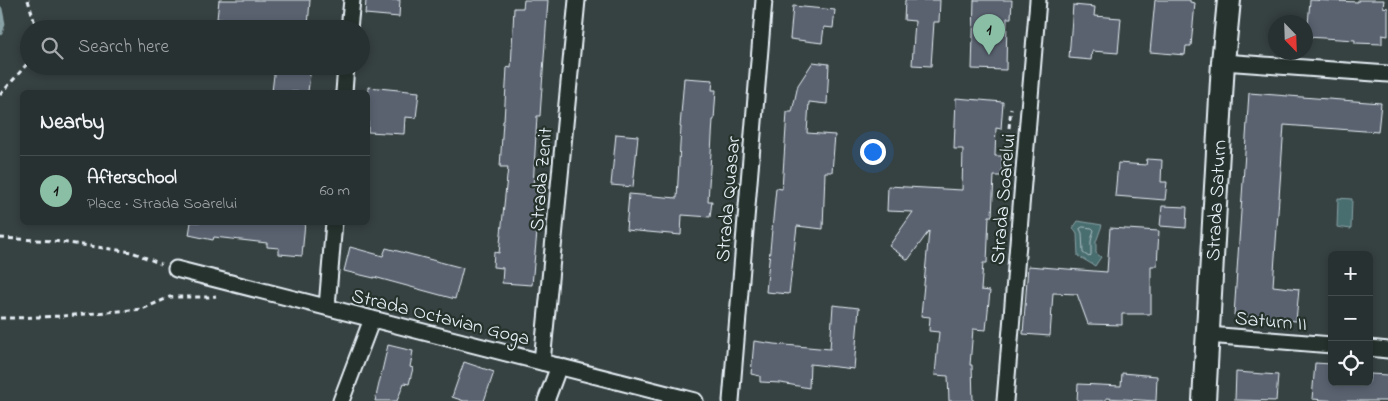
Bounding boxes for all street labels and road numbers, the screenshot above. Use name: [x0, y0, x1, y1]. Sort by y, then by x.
street label: Strada Zenit: [524, 126, 561, 232]
street label: Strada Soarelui: [984, 133, 1025, 266]
street label: Strada Quasar: [710, 134, 749, 263]
street label: Strada Saturn: [1200, 139, 1236, 262]
street label: Strada Octavian Goga: [348, 282, 533, 356]
street label: Saturn II: [1234, 305, 1308, 340]

